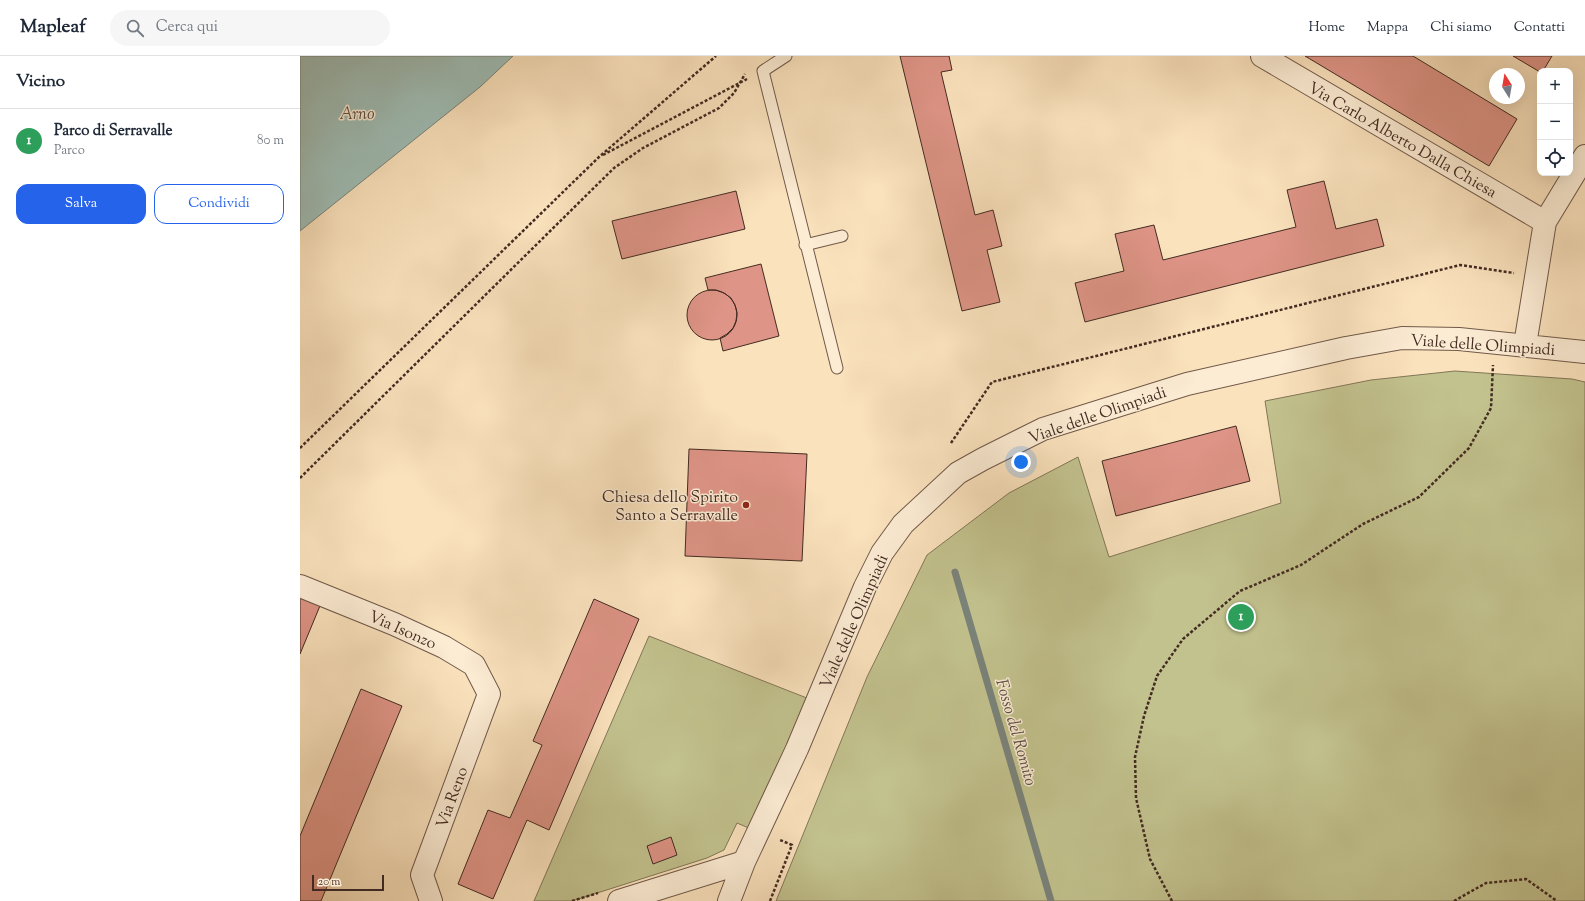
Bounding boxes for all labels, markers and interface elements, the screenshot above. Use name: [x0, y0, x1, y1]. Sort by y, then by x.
search box: [110, 10, 390, 46]
text: Mapleaf: [20, 14, 86, 41]
icon: search: [124, 17, 146, 39]
text: Cerca qui: [156, 17, 218, 38]
text: Home: [1308, 18, 1345, 38]
text: Mappa: [1367, 18, 1408, 38]
text: Chi siamo: [1430, 18, 1492, 38]
text: Contatti: [1514, 18, 1565, 38]
north arrow: [1489, 68, 1525, 104]
map controls: [1537, 68, 1573, 176]
button: +: [1537, 68, 1573, 104]
text: Vicino: [16, 70, 65, 94]
street label: Via Carlo Alberto Dalla Chiesa: [1303, 78, 1501, 205]
water label: Arno: [339, 103, 375, 127]
button: −: [1537, 104, 1573, 140]
text: Parco di Serravalle: [54, 121, 173, 142]
text: 1: [27, 132, 31, 150]
text: 80 m: [257, 132, 284, 150]
button: locate: [1537, 140, 1573, 176]
text: Parco: [54, 142, 85, 160]
button: Salva: [16, 184, 146, 224]
button: Condividi: [154, 184, 284, 224]
street label: Viale delle Olimpiadi: [1410, 330, 1556, 363]
street label: Viale delle Olimpiadi: [1026, 382, 1170, 451]
your location: [1011, 452, 1031, 472]
place label: Chiesa dello Spirito Santo a Serravalle: [602, 487, 738, 528]
marker: Chiesa dello Spirito Santo a Serravalle: [741, 500, 751, 510]
street label: Viale delle Olimpiadi: [815, 551, 895, 693]
pin: 1: [1228, 602, 1254, 632]
street label: Via Isonzo: [364, 606, 440, 656]
water label: Fosso del Romito: [988, 676, 1042, 789]
street label: Via Reno: [432, 764, 475, 832]
scale bar: [312, 873, 384, 892]
text: 20 m: [318, 874, 340, 890]

